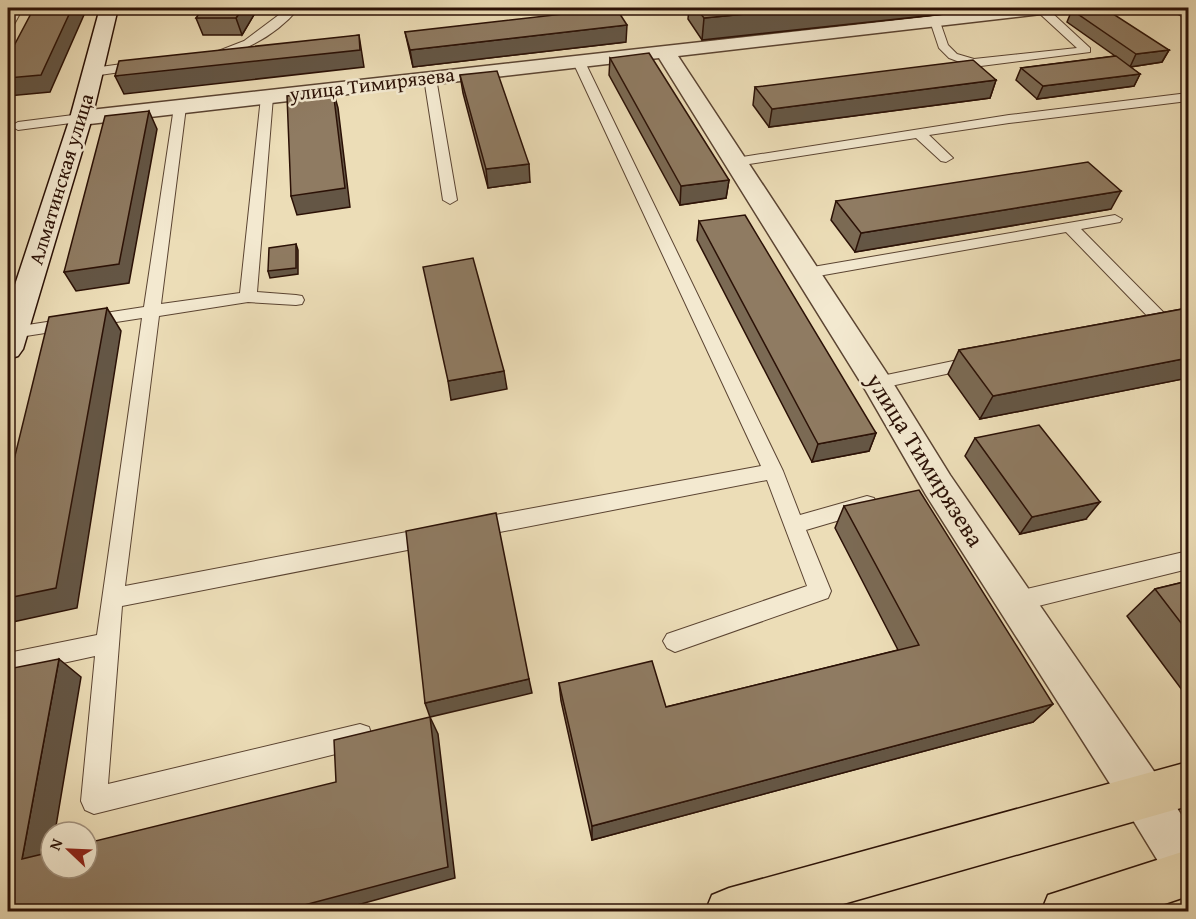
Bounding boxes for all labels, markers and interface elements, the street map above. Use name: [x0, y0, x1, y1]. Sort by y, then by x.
street label: улица Тимирязева: [287, 59, 457, 108]
street label: Алматинская улица: [21, 89, 100, 268]
street label: улица Тимирязева: [857, 365, 993, 554]
north arrow: [39, 820, 99, 880]
text: N: [42, 834, 68, 854]

